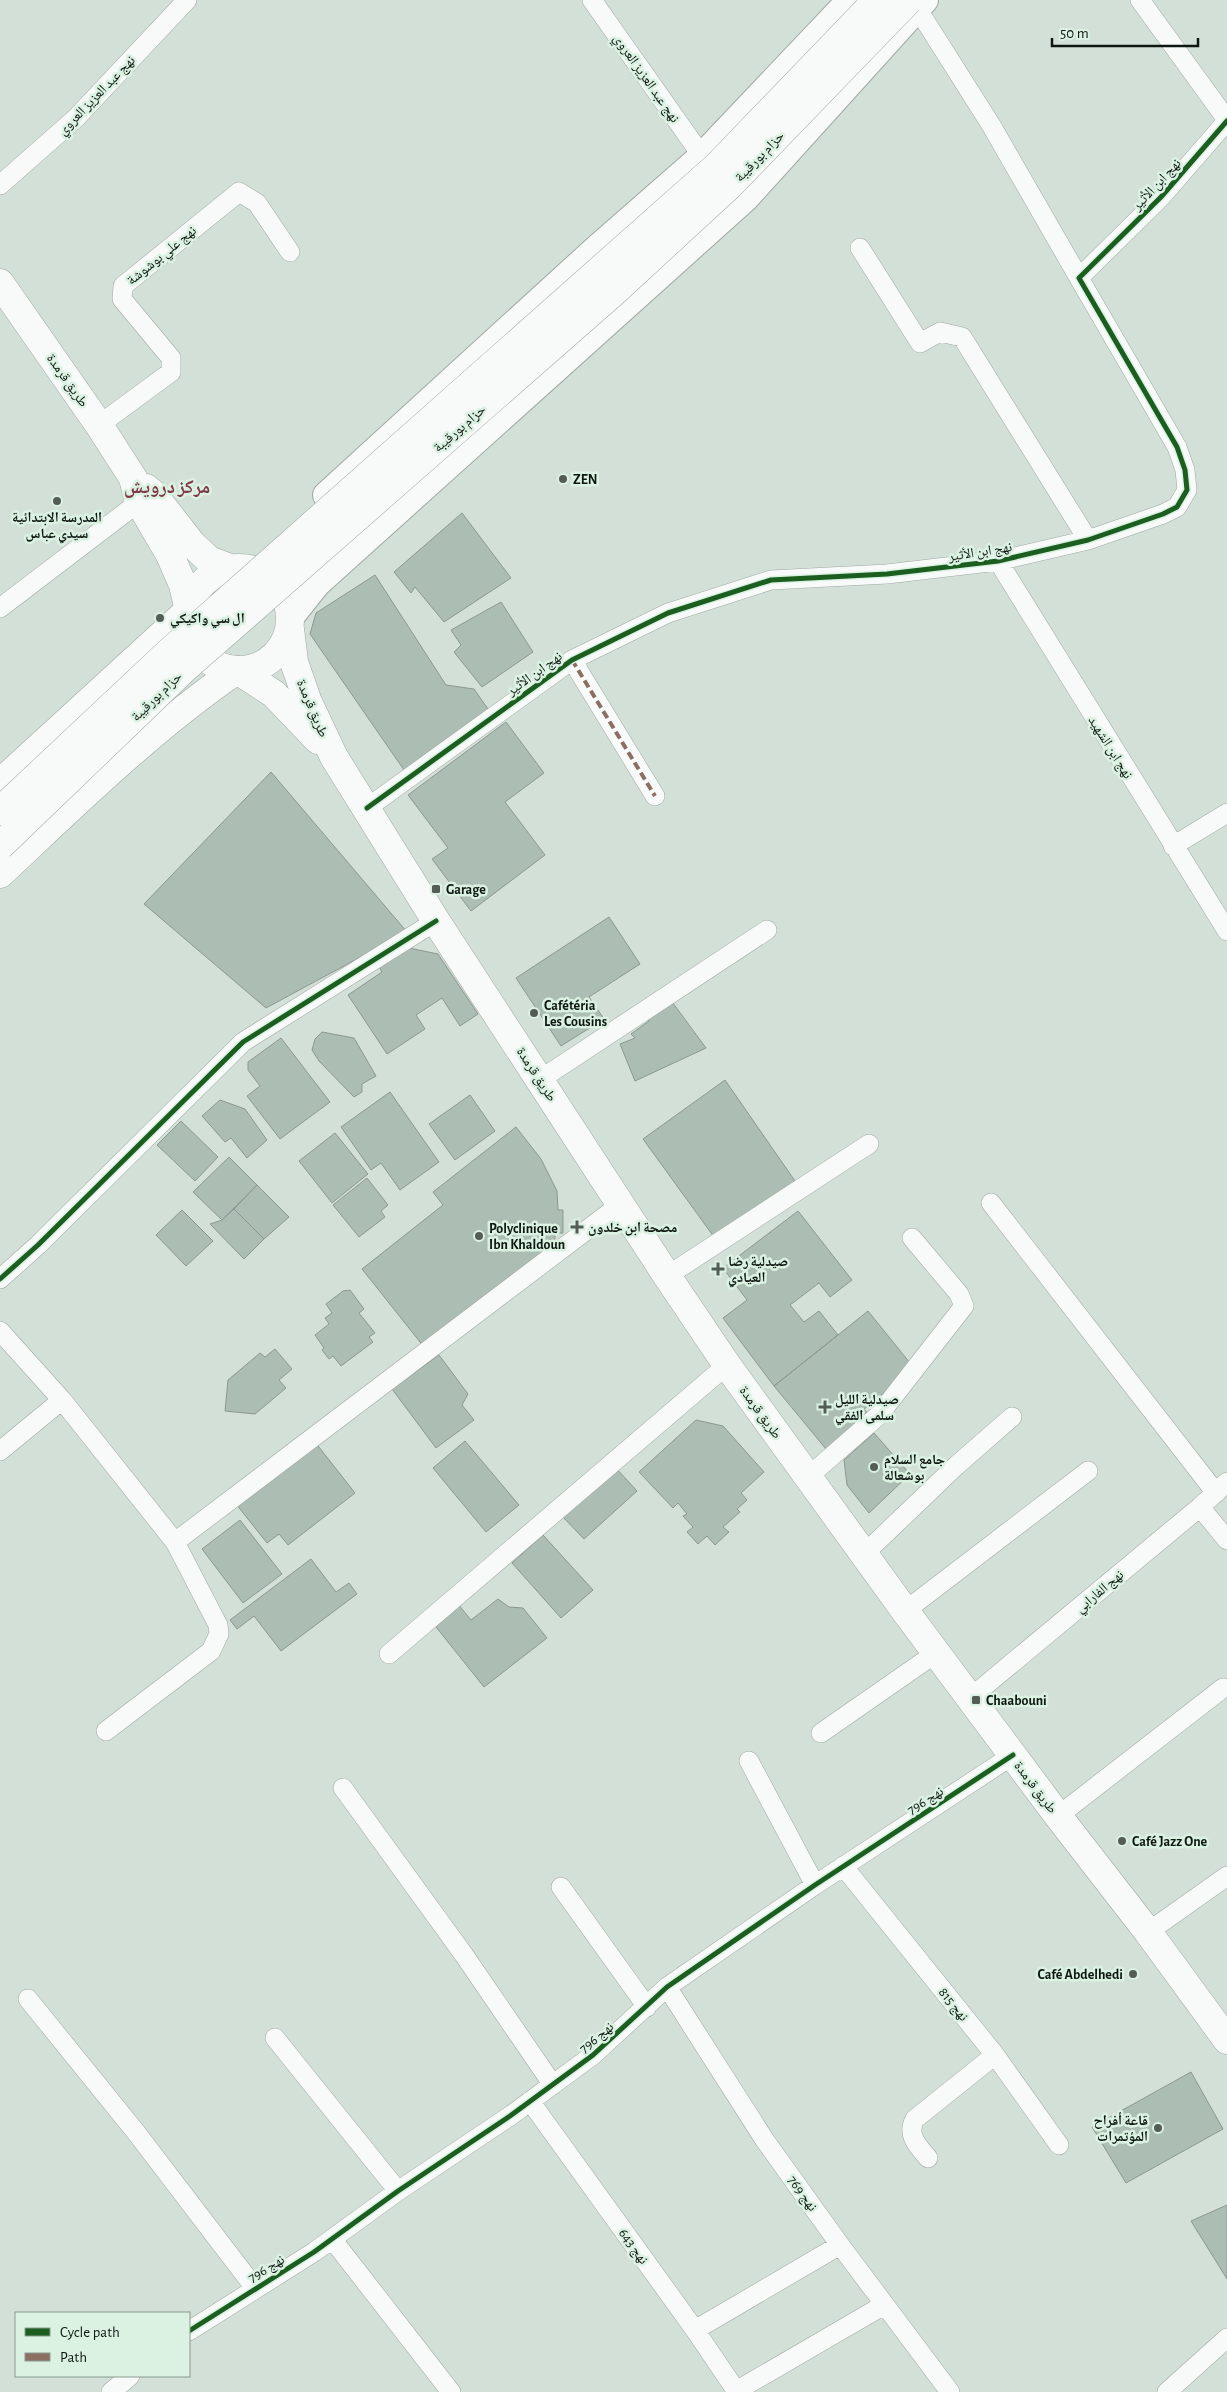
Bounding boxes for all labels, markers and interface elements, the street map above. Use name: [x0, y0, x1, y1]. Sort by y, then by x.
scale bar: [1052, 15, 1198, 47]
text: 50 m: [1060, 26, 1089, 41]
street label: نهج عبد العزيز العروي: [608, 32, 682, 128]
street label: نهج عبد العزيز العروي: [55, 53, 141, 141]
street label: حزام بورقيبة: [732, 129, 789, 186]
street label: نهج ابن الأثير: [1129, 156, 1185, 215]
street label: نهج علي بوشوشة: [124, 224, 201, 291]
street label: طريق قرمدة: [42, 351, 90, 411]
street label: حزام بورقيبة: [431, 402, 490, 457]
marker: ZEN: [557, 473, 569, 485]
place label: ZEN: [573, 473, 598, 487]
district label: مركز درويش: [124, 478, 210, 498]
marker: المدرسة الابتدائية سيدي عباس: [51, 495, 63, 507]
place label: المدرسة الابتدائية سيدي عباس: [12, 511, 102, 544]
street label: نهج ابن الأثير: [946, 540, 1014, 566]
marker: ال سي واكيكي: [154, 612, 166, 624]
place label: ال سي واكيكي: [170, 612, 245, 629]
street label: نهج ابن الأثير: [503, 649, 566, 701]
street label: حزام بورقيبة: [129, 669, 186, 725]
street label: طريق قرمدة: [292, 677, 330, 740]
street label: نهج ابن الشهيد: [1084, 714, 1135, 783]
marker: Garage: [430, 883, 442, 895]
place label: Garage: [446, 883, 486, 897]
place label: Cafétéria Les Cousins: [544, 999, 607, 1029]
marker: Cafétéria Les Cousins: [528, 1007, 540, 1019]
street label: طريق قرمدة: [512, 1045, 559, 1105]
marker: مصحة ابن خلدون: [570, 1220, 584, 1234]
place label: مصحة ابن خلدون: [588, 1221, 677, 1236]
place label: Polyclinique Ibn Khaldoun: [489, 1222, 565, 1252]
marker: Polyclinique Ibn Khaldoun: [473, 1230, 485, 1242]
place label: صيدلية رضا العيادي: [728, 1255, 788, 1288]
marker: صيدلية رضا العيادي: [712, 1263, 724, 1275]
street label: طريق قرمدة: [735, 1384, 784, 1443]
place label: صيدلية الليل سلمى الفقي: [835, 1393, 899, 1426]
marker: صيدلية الليل سلمى الفقي: [819, 1401, 831, 1413]
place label: جامع السلام بوشعالة: [884, 1453, 945, 1484]
marker: جامع السلام بوشعالة: [868, 1461, 880, 1473]
street label: نهج الفارابي: [1073, 1568, 1129, 1619]
marker: Chaabouni: [970, 1694, 982, 1706]
place label: Chaabouni: [986, 1694, 1047, 1708]
street label: طريق قرمدة: [1010, 1759, 1059, 1817]
street label: نهج 796: [905, 1784, 947, 1819]
marker: Café Jazz One: [1116, 1835, 1128, 1847]
place label: Café Jazz One: [1132, 1835, 1208, 1849]
place label: Café Abdelhedi: [1037, 1968, 1123, 1982]
marker: Café Abdelhedi: [1127, 1968, 1139, 1980]
street label: نهج 815: [934, 1985, 971, 2025]
street label: نهج 796: [577, 2020, 618, 2057]
place label: قاعة أفراح المؤتمرات: [1093, 2112, 1148, 2144]
marker: قاعة أفراح المؤتمرات: [1152, 2122, 1164, 2134]
street label: نهج 769: [783, 2173, 820, 2215]
street label: نهج 643: [614, 2226, 651, 2268]
street label: نهج 796: [246, 2252, 288, 2287]
legend: [15, 2312, 190, 2377]
text: Cycle path: [60, 2325, 120, 2340]
text: Path: [60, 2350, 87, 2365]

